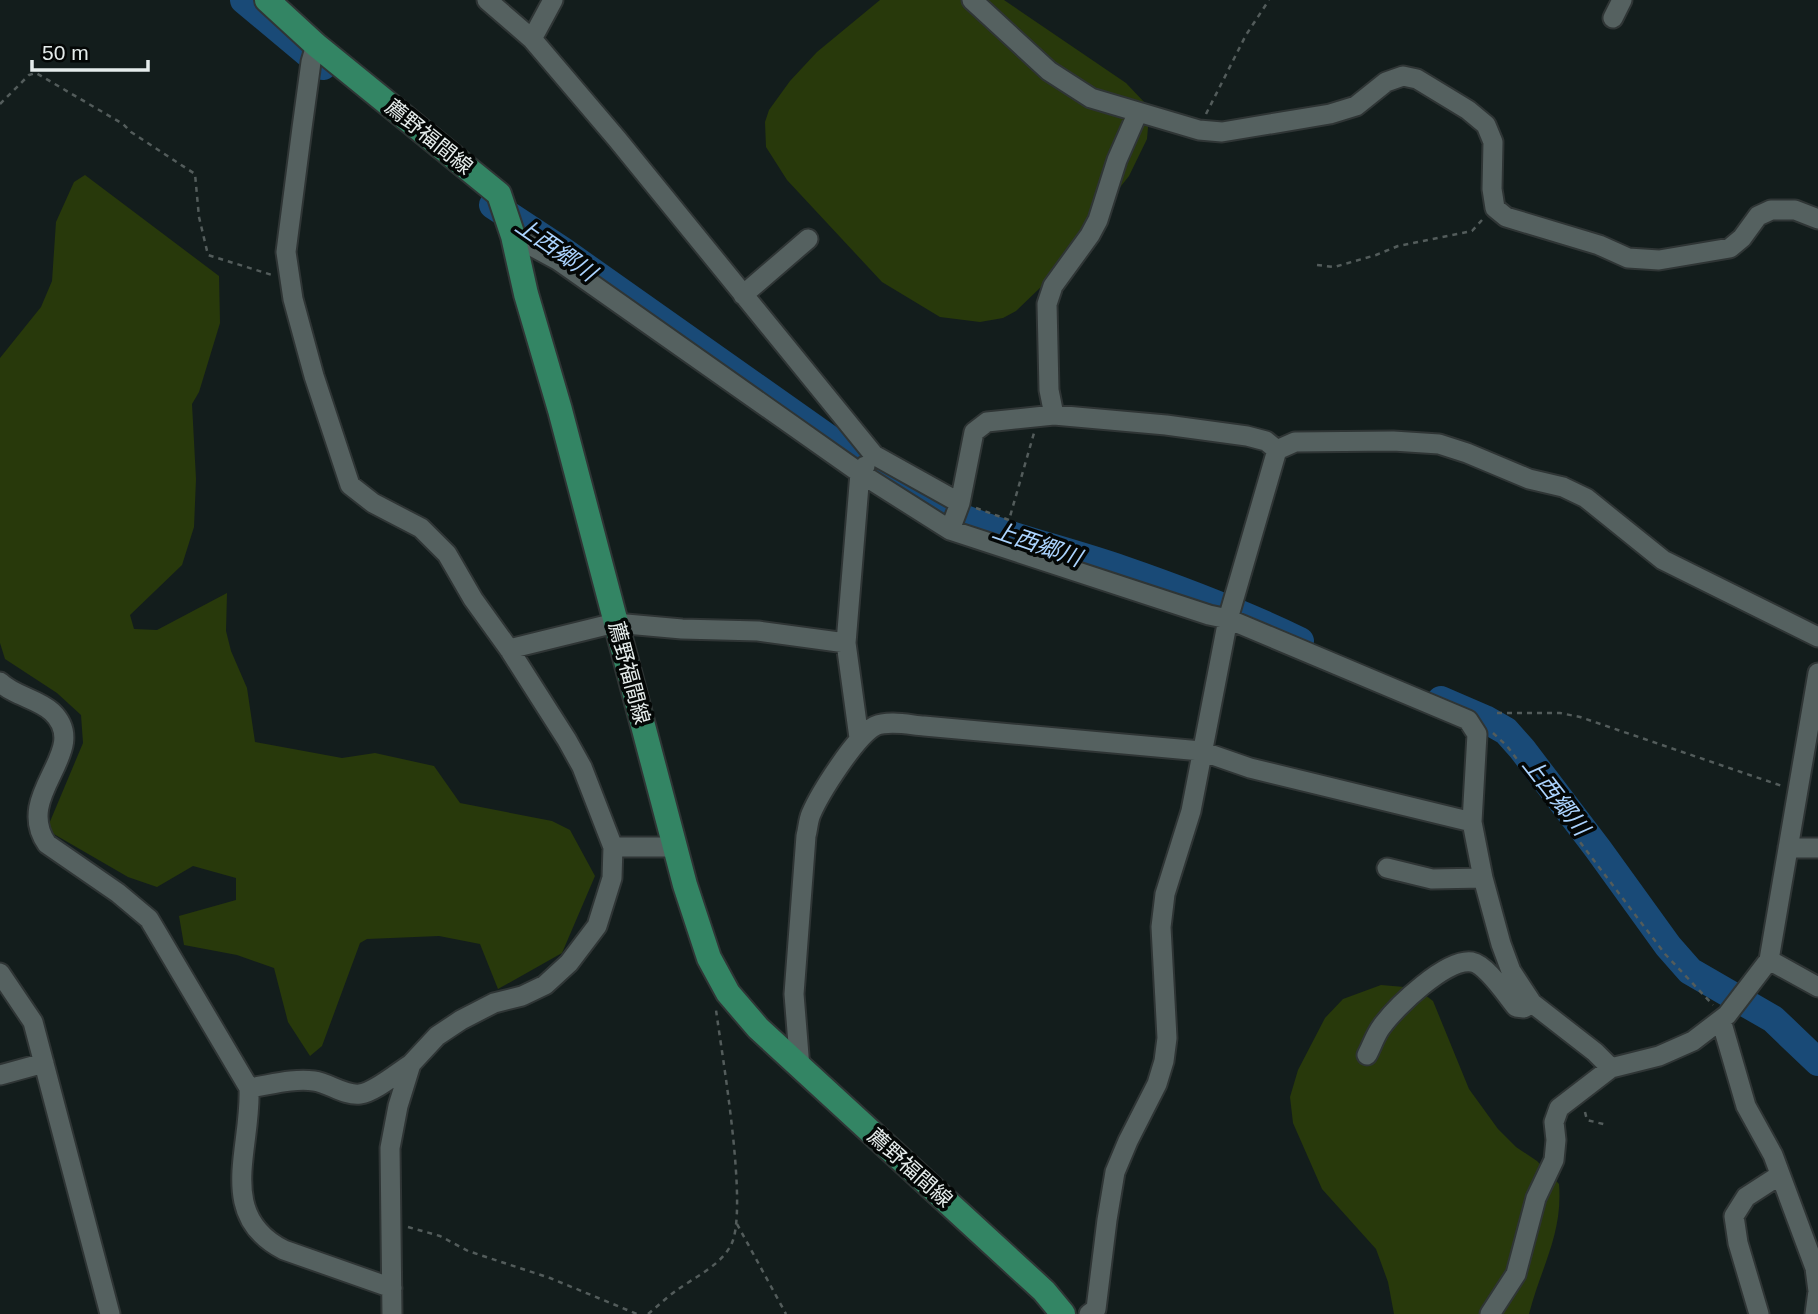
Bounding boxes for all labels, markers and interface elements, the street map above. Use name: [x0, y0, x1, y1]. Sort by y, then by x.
scale bar: [32, 28, 147, 72]
text: 50 m: [42, 41, 89, 64]
street label: 薦野福間線: [381, 95, 477, 179]
water label: 上西郷川: [511, 212, 604, 288]
water label: 上西郷川: [989, 517, 1088, 572]
street label: 薦野福間線: [605, 619, 654, 727]
water label: 上西郷川: [1517, 752, 1596, 843]
street label: 薦野福間線: [864, 1124, 957, 1211]

